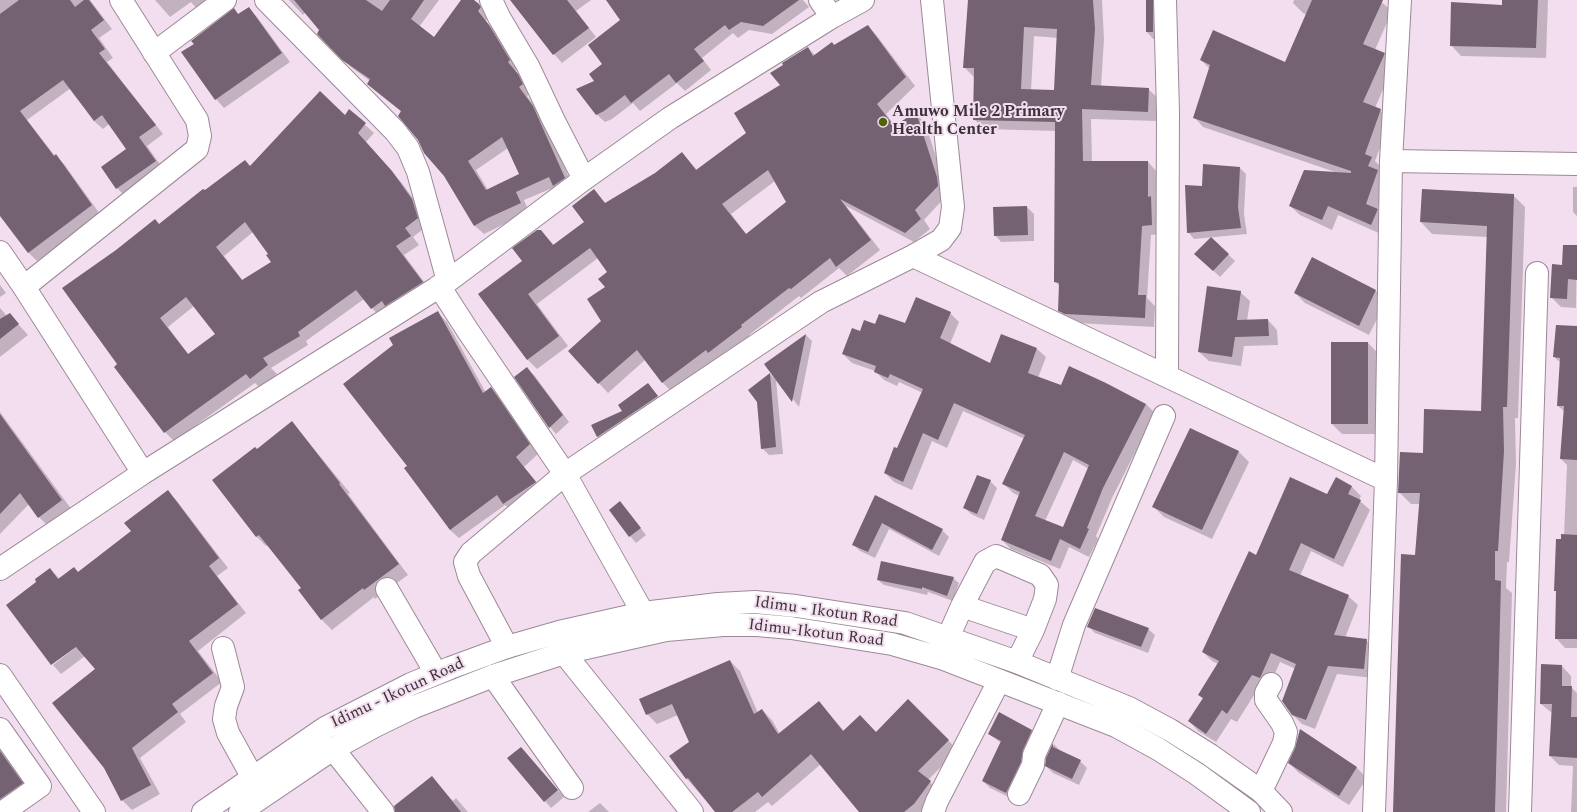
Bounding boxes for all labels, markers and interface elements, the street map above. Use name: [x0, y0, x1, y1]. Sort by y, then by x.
place label: Amuwo Mile 2 Primary Health Center: [892, 103, 1064, 141]
marker: Amuwo Mile 2 Primary Health Center: [877, 116, 889, 128]
street label: Idimu - Ikotun Road: [753, 593, 899, 633]
street label: Idimu-Ikotun Road: [747, 616, 885, 652]
street label: Idimu - Ikotun Road: [328, 655, 468, 733]

